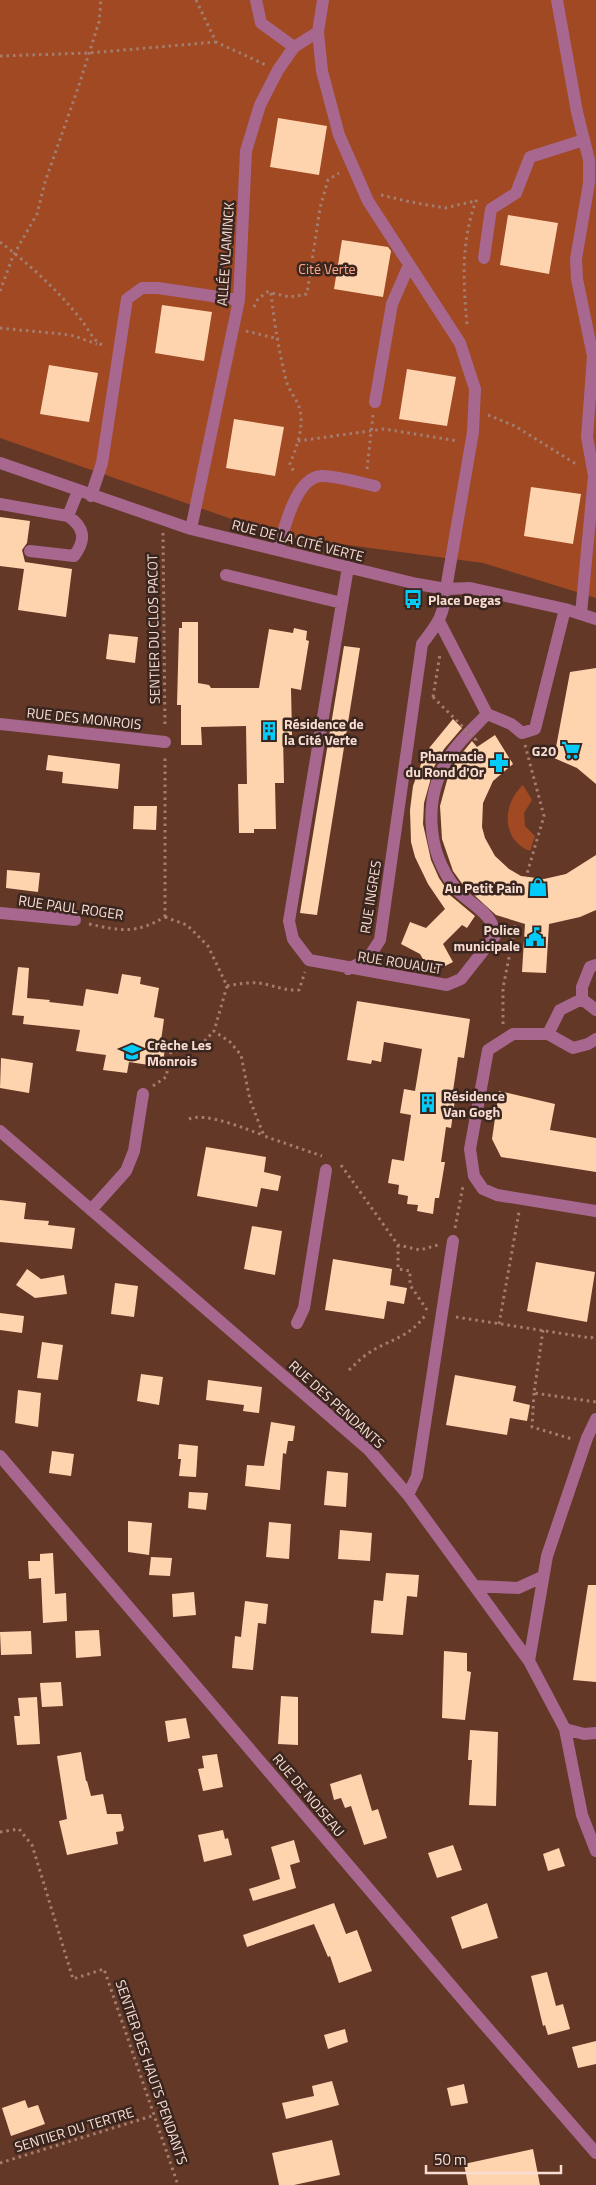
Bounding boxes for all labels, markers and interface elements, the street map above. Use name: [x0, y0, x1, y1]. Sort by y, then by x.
street label: ALLÉE VLAMINCK: [211, 201, 239, 306]
park label: Cité Verte: [298, 258, 356, 279]
street label: RUE DE LA CITÉ VERTE: [230, 513, 366, 567]
street label: SENTIER DU CLOS PACOT: [141, 553, 165, 704]
bus stop icon: Place Degas: [402, 588, 424, 610]
place label: Place Degas: [428, 589, 501, 610]
street label: RUE DES MONROIS: [26, 702, 142, 734]
place label: Résidence de la Cité Verte: [284, 713, 364, 750]
building icon: Résidence de la Cité Verte: [258, 720, 280, 742]
supermarket icon: G20: [560, 739, 582, 761]
place label: G20: [532, 740, 556, 761]
place label: Pharmacie du Rond d'Or: [406, 745, 484, 782]
pharmacy icon: Pharmacie du Rond d'Or: [488, 752, 510, 774]
street label: RUE INGRES: [354, 859, 386, 935]
shop icon: Au Petit Pain: [527, 876, 549, 898]
place label: Au Petit Pain: [445, 877, 523, 898]
street label: RUE PAUL ROGER: [17, 889, 125, 925]
place label: Police municipale: [454, 919, 520, 956]
public building icon: Police municipale: [524, 926, 546, 948]
street label: RUE ROUAULT: [356, 945, 444, 979]
place label: Crèche Les Monrois: [147, 1034, 212, 1071]
school or university icon: Crèche Les Monrois: [121, 1041, 143, 1063]
place label: Résidence Van Gogh: [443, 1085, 505, 1122]
building icon: Résidence Van Gogh: [417, 1092, 439, 1114]
street label: RUE DES PENDANTS: [284, 1355, 390, 1453]
street label: RUE DE NOISEAU: [268, 1749, 350, 1841]
street label: SENTIER DES HAUTS PENDANTS: [110, 1977, 194, 2167]
street label: SENTIER DU TERTRE: [12, 2101, 136, 2157]
scale bar: [426, 2142, 561, 2174]
text: 50 m: [434, 2148, 467, 2171]

